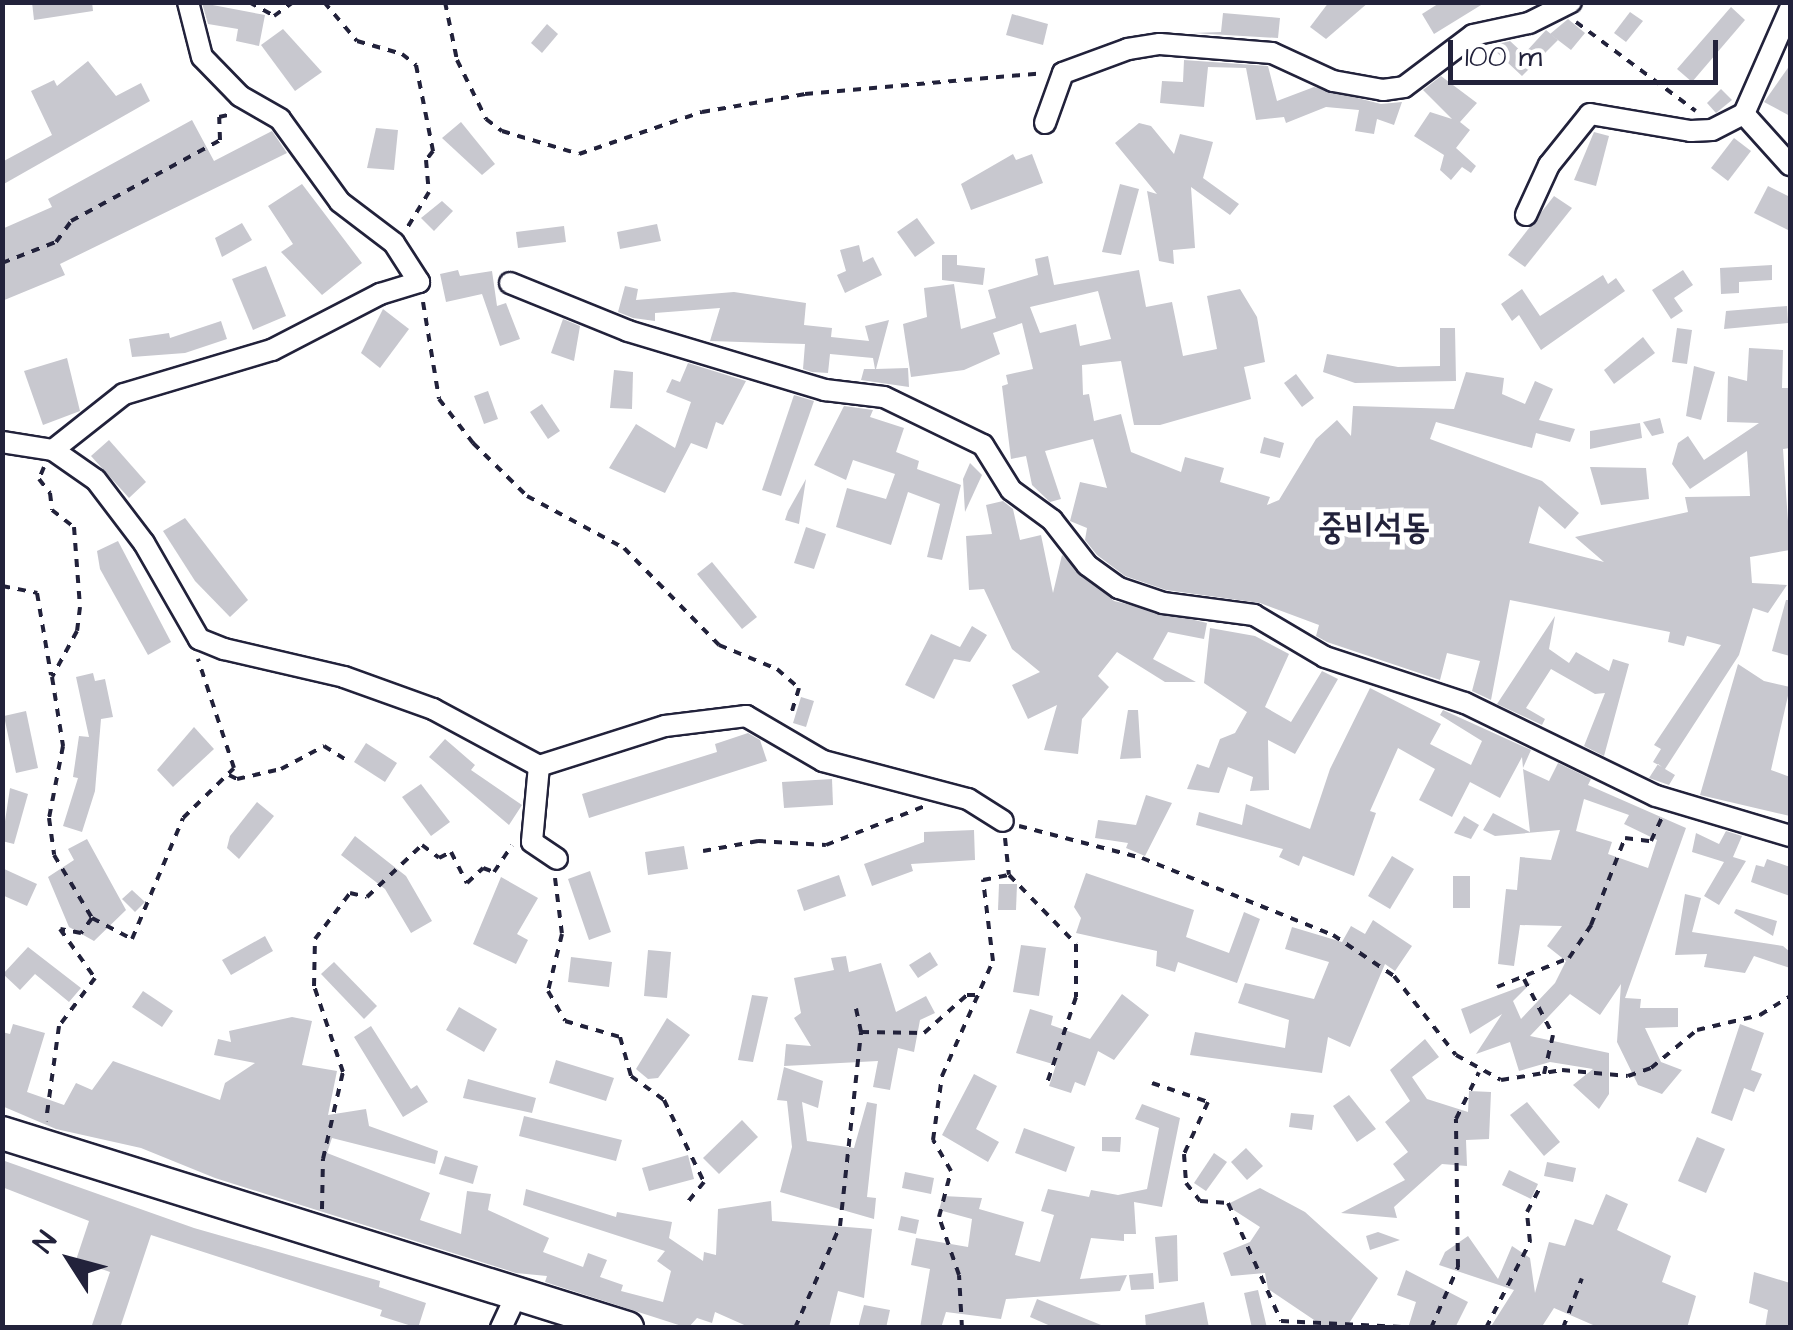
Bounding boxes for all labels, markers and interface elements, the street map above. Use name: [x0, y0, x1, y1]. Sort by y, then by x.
scale bar: [1453, 20, 1723, 82]
text: 100 m: [1465, 36, 1542, 78]
district label: 중비석동: [1318, 507, 1430, 549]
north arrow: [20, 1210, 120, 1310]
text: N: [24, 1224, 66, 1261]

